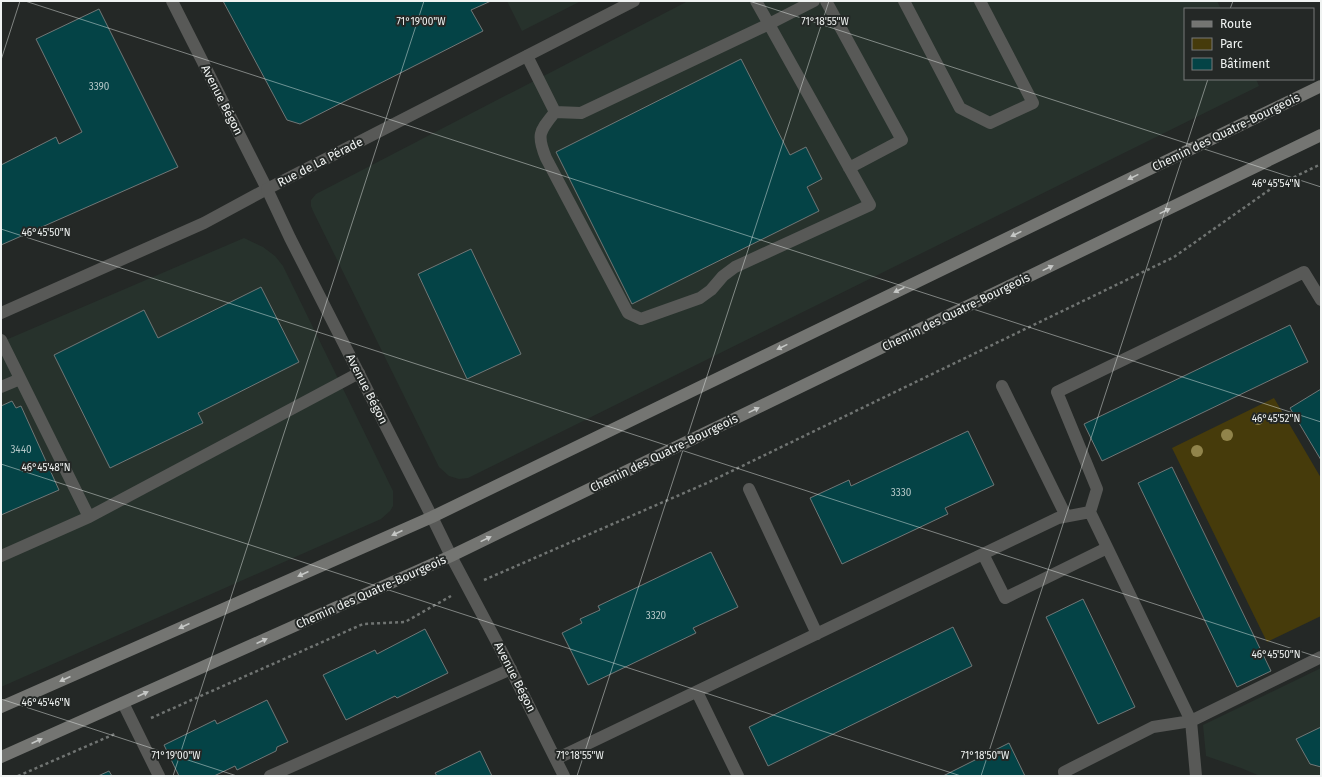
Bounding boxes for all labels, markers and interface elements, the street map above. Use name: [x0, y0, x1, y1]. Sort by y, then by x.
legend: [1184, 8, 1314, 80]
text: 71°19'00"W: [397, 16, 446, 28]
text: 71°18'55"W: [801, 16, 850, 28]
text: Route: [1220, 17, 1252, 31]
text: Parc: [1220, 37, 1243, 51]
text: Bâtiment: [1220, 57, 1270, 71]
street label: Avenue Bégon: [198, 63, 246, 137]
house number: 3390: [89, 81, 110, 93]
street label: Chemin des Quatre-Bourgeois: [1150, 90, 1303, 174]
street label: Rue de La Pérade: [275, 134, 365, 190]
one-way arrow: [1127, 174, 1138, 180]
text: 46°45'54"N: [1252, 178, 1300, 190]
one-way arrow: [1159, 208, 1170, 214]
text: 46°45'50"N: [21, 227, 71, 239]
one-way arrow: [1010, 231, 1022, 237]
one-way arrow: [1042, 265, 1053, 271]
street label: Chemin des Quatre-Bourgeois: [880, 270, 1033, 354]
one-way arrow: [893, 287, 905, 293]
one-way arrow: [776, 344, 788, 350]
street label: Avenue Bégon: [343, 352, 391, 426]
one-way arrow: [748, 407, 760, 413]
street label: Chemin des Quatre-Bourgeois: [588, 411, 741, 495]
text: 46°45'52"N: [1252, 413, 1300, 425]
house number: 3440: [10, 444, 32, 456]
text: 46°45'48"N: [22, 462, 71, 474]
house number: 3330: [891, 487, 912, 499]
one-way arrow: [391, 530, 402, 536]
one-way arrow: [480, 536, 491, 543]
street label: Chemin des Quatre-Bourgeois: [294, 552, 449, 631]
one-way arrow: [297, 571, 308, 577]
house number: 3320: [646, 610, 667, 622]
one-way arrow: [178, 623, 190, 630]
one-way arrow: [256, 638, 268, 644]
street label: Avenue Bégon: [491, 640, 539, 714]
text: 46°45'50"N: [1251, 649, 1301, 661]
one-way arrow: [59, 676, 71, 682]
one-way arrow: [138, 691, 149, 697]
text: 46°45'46"N: [22, 697, 70, 709]
one-way arrow: [31, 738, 43, 744]
text: 71°19'00"W: [152, 750, 201, 762]
text: 71°18'55"W: [556, 750, 605, 762]
text: 71°18'50"W: [961, 750, 1010, 762]

